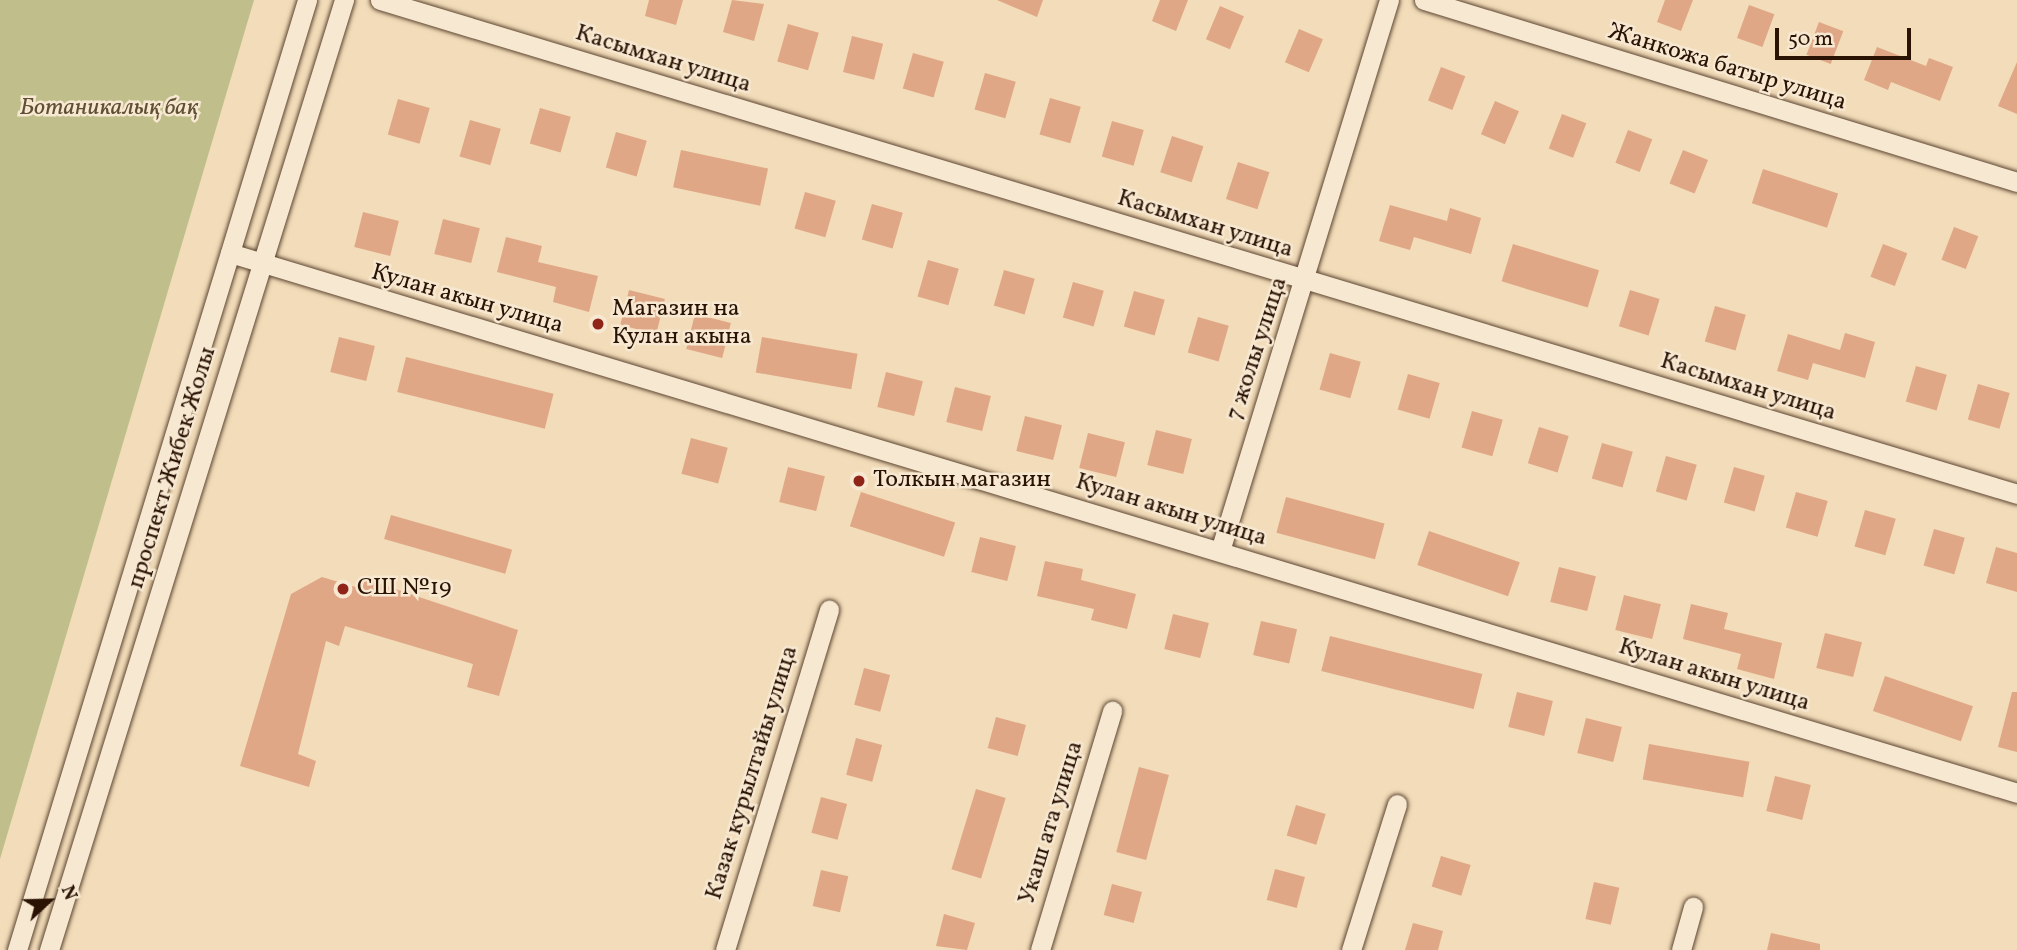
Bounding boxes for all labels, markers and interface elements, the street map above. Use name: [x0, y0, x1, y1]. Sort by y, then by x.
scale bar: [1779, 14, 1916, 58]
street label: Жанкожа батыр улица: [1604, 18, 1850, 118]
street label: Касымхан улица: [571, 19, 755, 101]
text: 50 m: [1788, 25, 1833, 54]
park label: Ботаникалық бақ: [20, 95, 198, 123]
street label: Касымхан улица: [1113, 184, 1297, 266]
street label: Кулан акын улица: [367, 259, 567, 341]
street label: 7 жолы улица: [1221, 273, 1295, 425]
place label: Магазин на Кулан акына: [612, 296, 752, 352]
marker: Магазин на Кулан акына: [590, 316, 606, 332]
street label: проспект Жибек Жолы: [123, 344, 223, 592]
street label: Касымхан улица: [1656, 347, 1840, 429]
place label: Толкын магазин: [873, 467, 1051, 495]
street label: Кулан акын улица: [1072, 468, 1270, 554]
marker: Толкын магазин: [851, 473, 867, 489]
place label: СШ №19: [357, 575, 451, 603]
marker: СШ №19: [335, 581, 351, 597]
street label: Кулан акын улица: [1615, 633, 1813, 719]
street label: Казак курылтайы улица: [701, 642, 805, 904]
street label: Укаш ата улица: [1013, 738, 1091, 908]
north arrow: [14, 866, 84, 936]
text: N: [54, 882, 83, 904]

